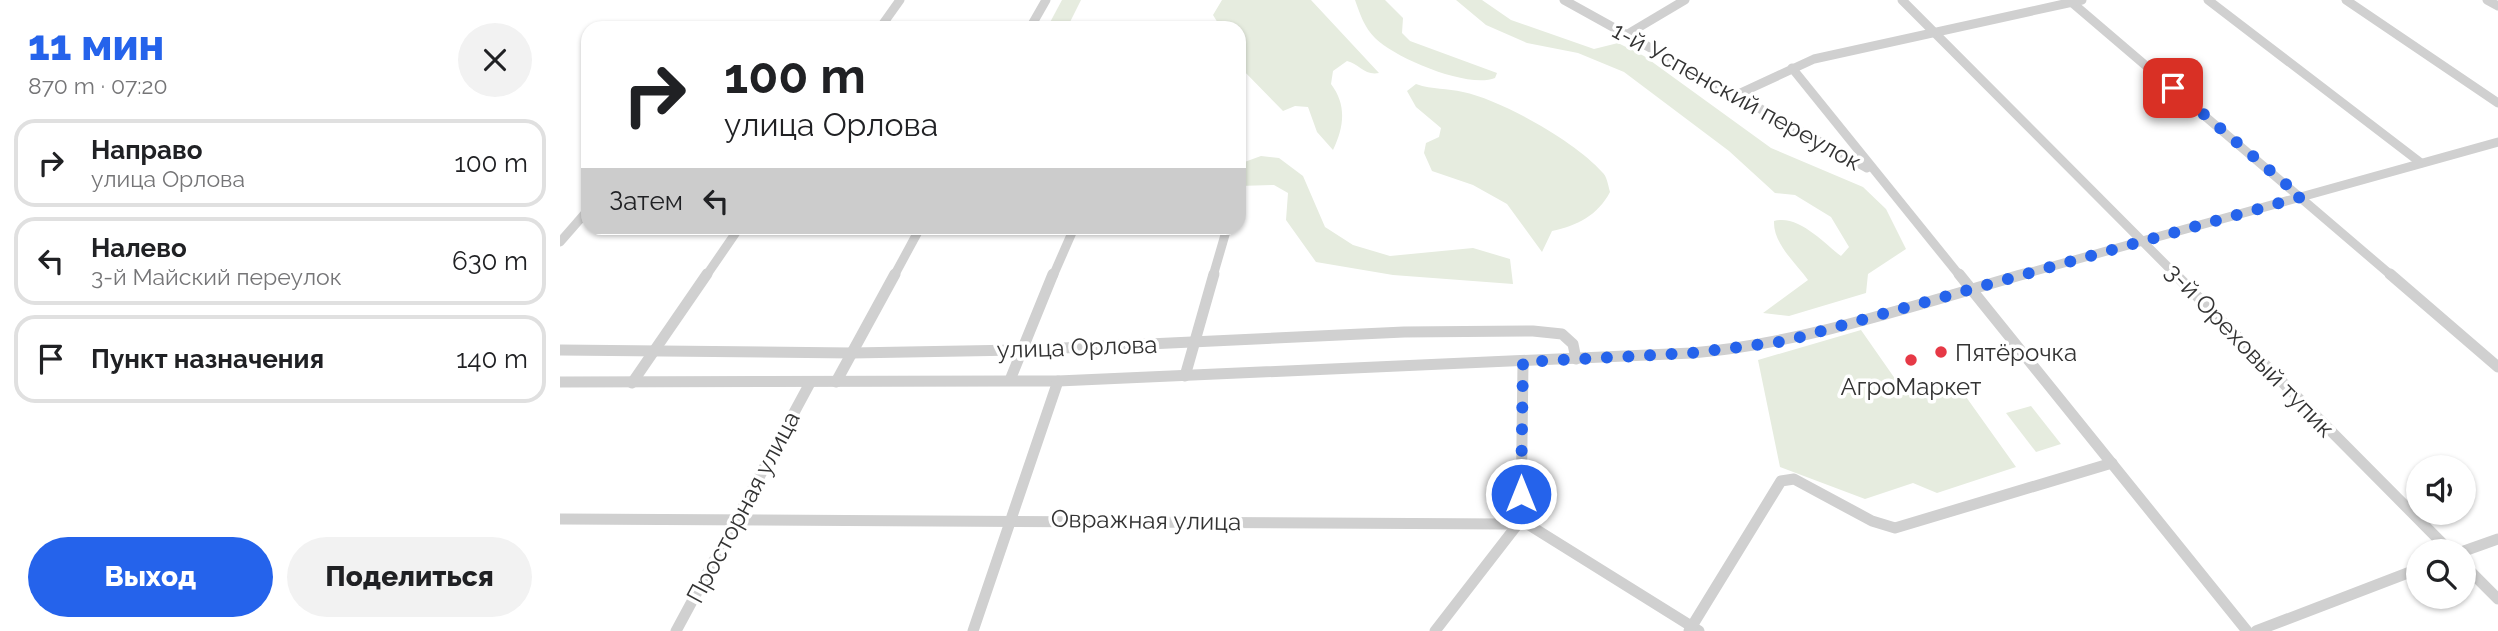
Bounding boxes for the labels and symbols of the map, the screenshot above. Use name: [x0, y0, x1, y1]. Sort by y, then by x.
street label: 1-й Успенский переулок: [1607, 15, 1867, 177]
pin: [2143, 58, 2203, 118]
street label: 3-й Ореховый тупик: [2159, 257, 2341, 443]
street label: улица Орлова: [996, 330, 1158, 364]
place label: Пятёрочка: [1955, 338, 2077, 367]
marker: Пятёрочка: [1933, 344, 1949, 360]
marker: АгроМаркет: [1903, 352, 1919, 368]
place label: АгроМаркет: [1840, 372, 1982, 401]
street label: Просторная улица: [680, 406, 806, 608]
position arrow: [1484, 457, 1558, 531]
street label: Овражная улица: [1051, 504, 1241, 536]

